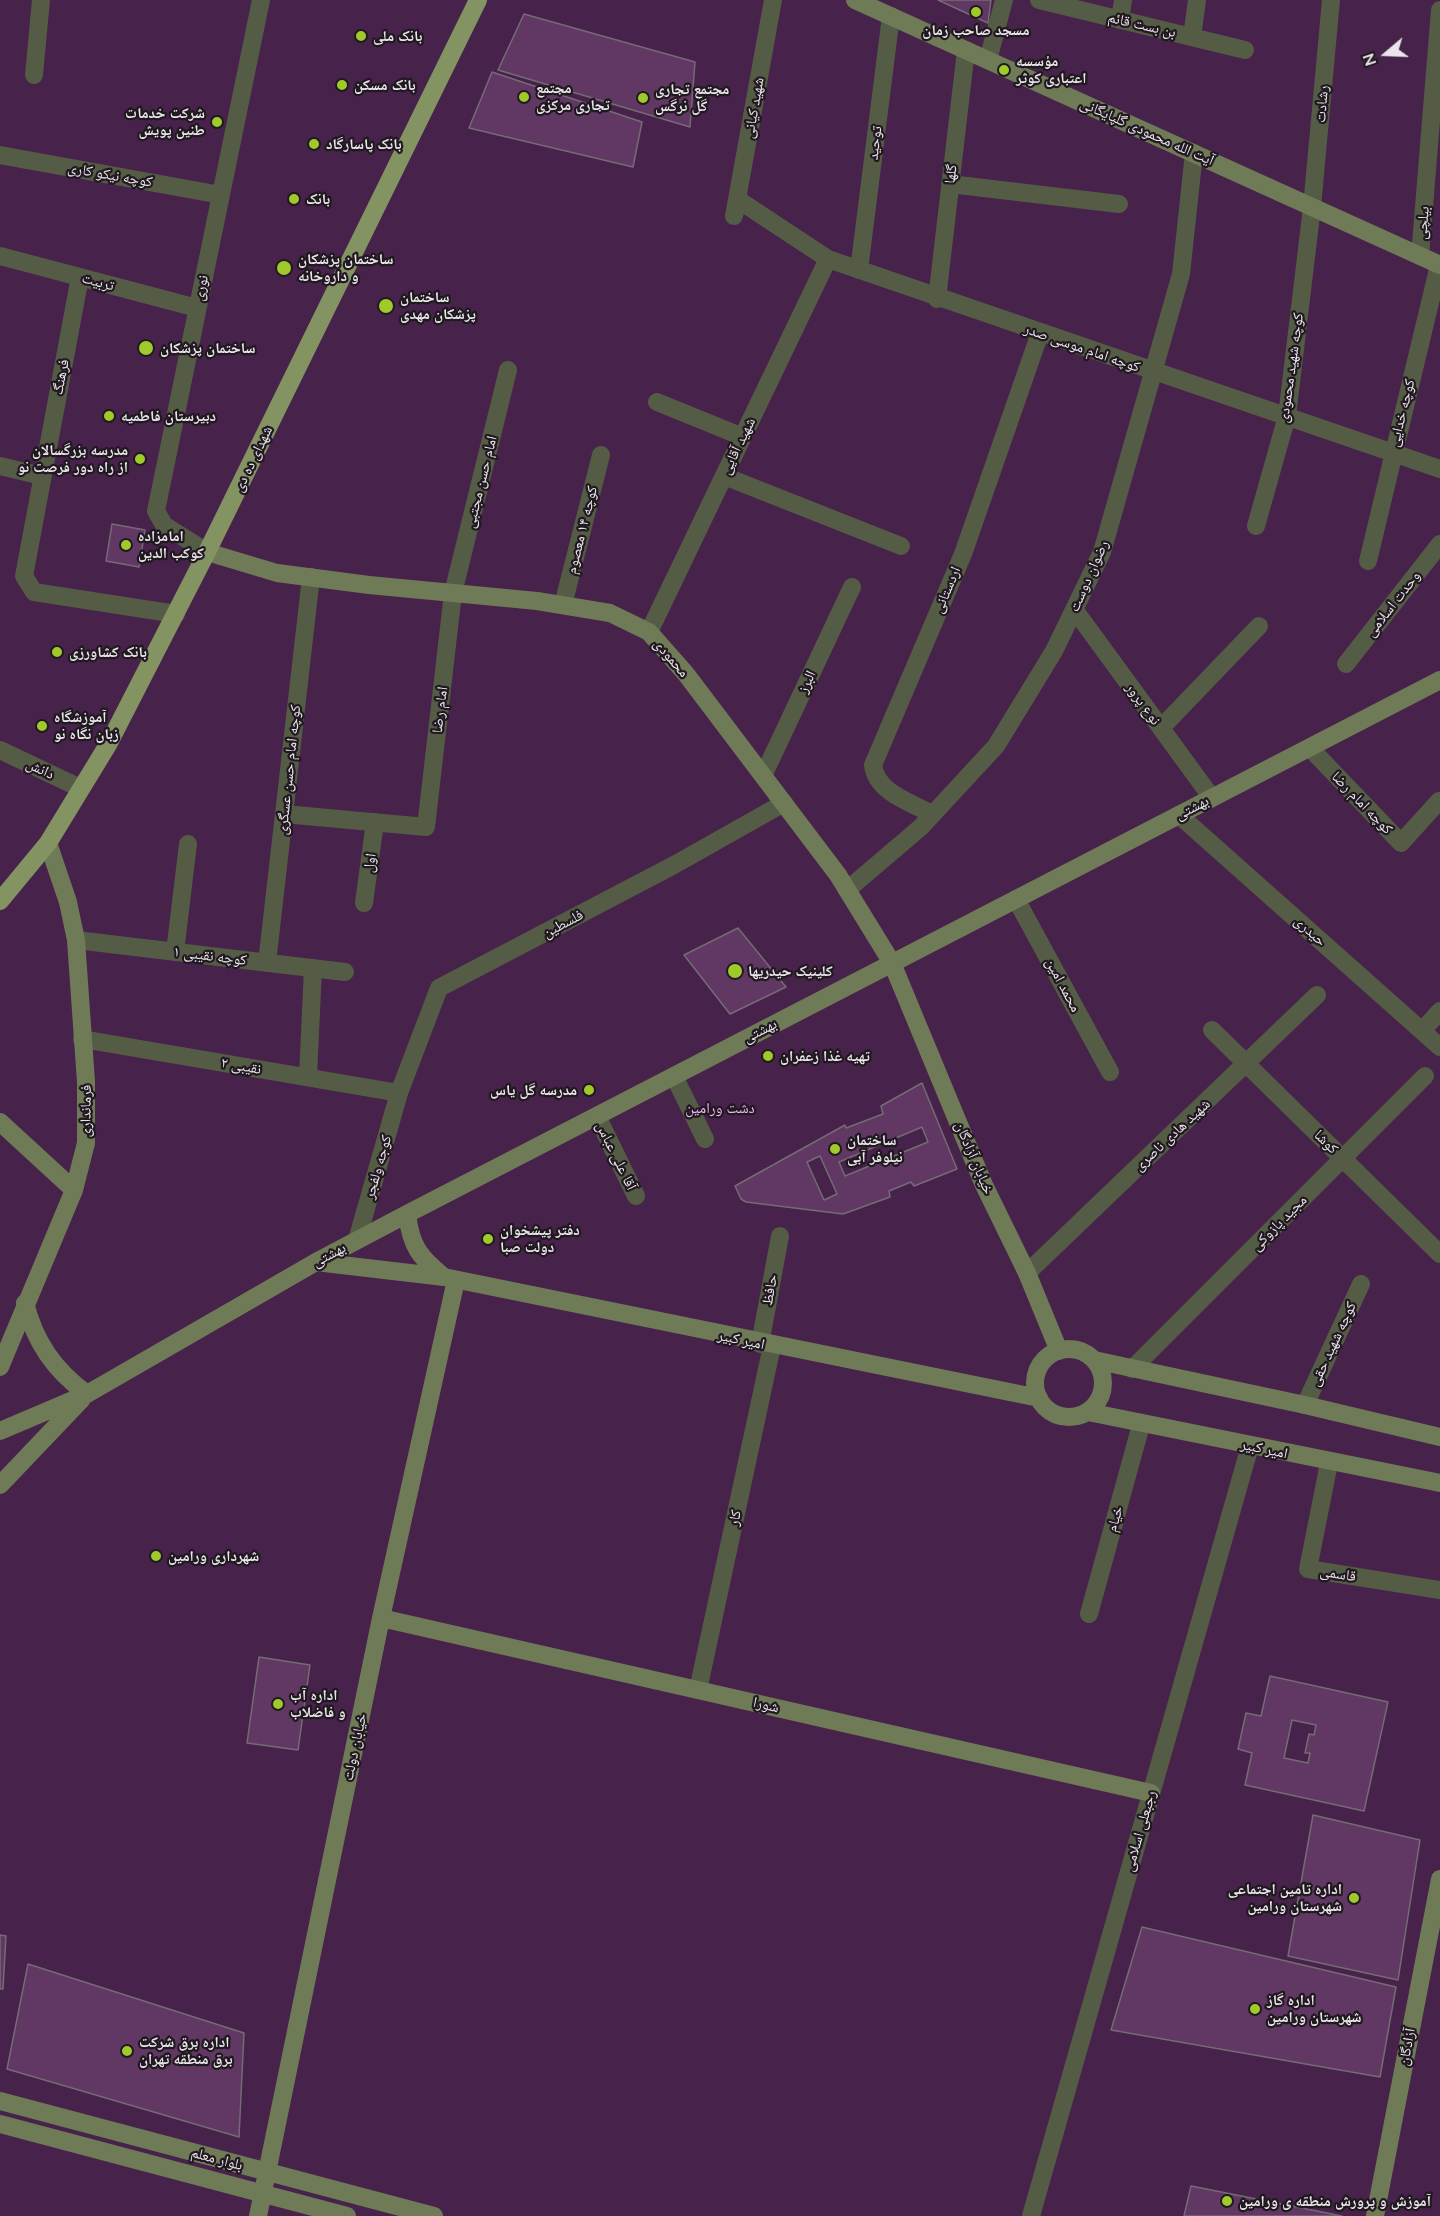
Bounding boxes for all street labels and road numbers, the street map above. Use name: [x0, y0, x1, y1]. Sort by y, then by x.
street label: بن بست قائم: [1106, 8, 1178, 42]
street label: شهید کیانی: [740, 76, 768, 140]
street label: رشادت: [1311, 85, 1333, 123]
street label: آیت الله محمودی گلپایگانی: [1077, 94, 1217, 170]
street label: توحید: [864, 125, 886, 161]
street label: کوچه نیکو کاری: [66, 159, 154, 191]
street label: گلها: [941, 163, 961, 185]
street label: بیلچی: [1413, 206, 1433, 240]
street label: تربیت: [80, 269, 116, 295]
street label: نوری: [189, 273, 213, 303]
street label: کوچه شهید محمودی: [1274, 312, 1308, 424]
street label: کوچه امام موسی صدر: [1022, 320, 1142, 376]
street label: فرهنگ: [49, 358, 73, 396]
street label: کوچه خدایی: [1385, 377, 1419, 449]
street label: شهید آقایی: [717, 415, 759, 477]
street label: شهدای ده دی: [229, 423, 277, 495]
street label: امام حسن مجتبی: [461, 434, 501, 530]
street label: کوچه ۱۴ معصوم: [562, 484, 602, 576]
street label: رضوان دوست: [1065, 538, 1113, 614]
street label: اردستانی: [929, 564, 965, 616]
street label: وحدت اسلامی: [1362, 567, 1424, 641]
street label: محمودی: [649, 635, 693, 681]
street label: البرز: [794, 668, 820, 696]
street label: نوع پرور: [1122, 679, 1164, 729]
street label: امام رضا: [428, 686, 452, 734]
street label: کوچه امام حسن عسگری: [273, 704, 305, 836]
street label: دانش: [23, 755, 57, 783]
street label: کوچه امام رضا: [1328, 768, 1396, 838]
street label: بهشتی: [1172, 792, 1212, 824]
street label: اول: [360, 852, 380, 874]
street label: فلسطین: [540, 906, 586, 942]
street label: حیدری: [1290, 912, 1330, 950]
street label: کوچه نقیبی ۱: [172, 943, 248, 969]
street label: محمد امین: [1041, 955, 1085, 1015]
street label: بهشتی: [740, 1015, 780, 1047]
street label: نقیبی ۲: [219, 1054, 263, 1078]
street label: فرمانداری: [77, 1084, 95, 1138]
street label: شهید هادی ناصری: [1130, 1095, 1214, 1175]
street label: آقا علی عباس: [592, 1119, 640, 1193]
street label: خیابان آزادگان: [951, 1119, 997, 1197]
street label: کوشا: [1310, 1126, 1342, 1158]
street label: کوجه ولفجر: [360, 1133, 396, 1201]
street label: مجید پازوکی: [1247, 1191, 1311, 1255]
street label: بهشتی: [309, 1239, 349, 1271]
street label: حافظ: [758, 1273, 782, 1307]
street label: کوچه شهید حقی: [1306, 1299, 1360, 1389]
street label: امیر کبیر: [716, 1326, 766, 1354]
street label: امیر کبیر: [1239, 1435, 1289, 1463]
street label: خیام: [1103, 1504, 1127, 1534]
street label: کار: [725, 1508, 745, 1528]
street label: قاسمی: [1319, 1562, 1357, 1586]
street label: شورا: [751, 1693, 781, 1717]
street label: خیابان دولت: [339, 1712, 371, 1782]
street label: رجبعلی اسلامی: [1120, 1788, 1160, 1874]
street label: آزادگان: [1395, 2027, 1419, 2067]
street label: بلوار معلم: [189, 2143, 245, 2175]

